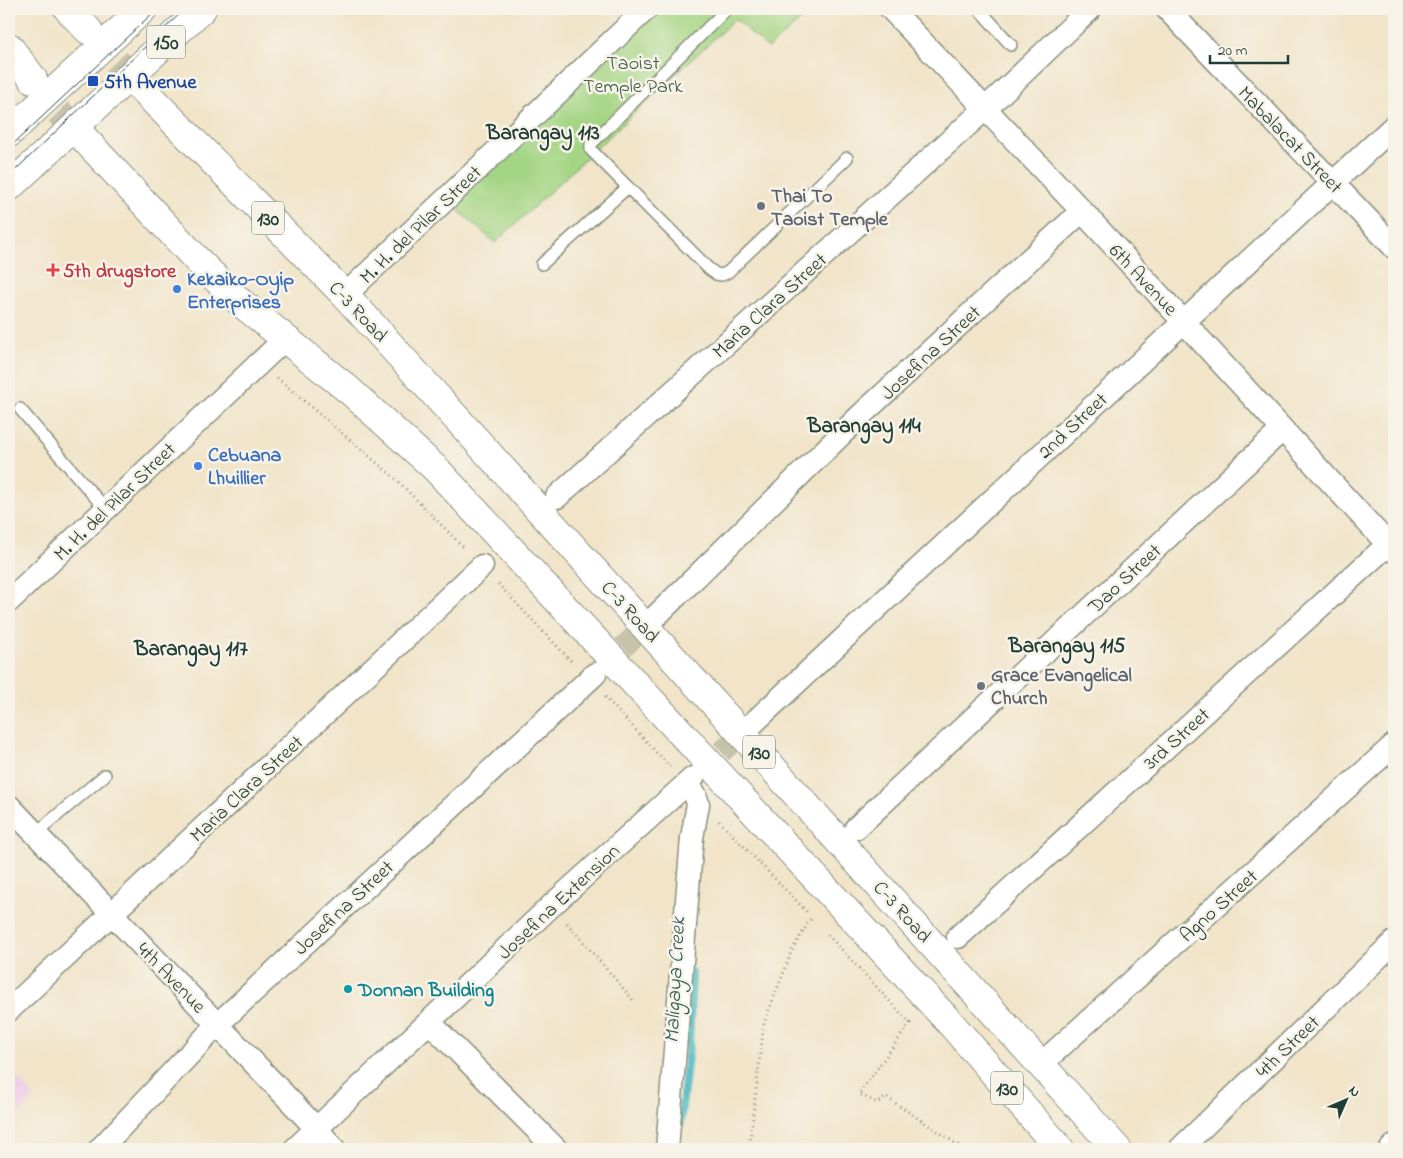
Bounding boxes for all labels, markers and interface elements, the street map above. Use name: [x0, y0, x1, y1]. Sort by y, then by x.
road number: 150: [147, 26, 185, 58]
scale bar: [1210, 32, 1288, 64]
text: 20 m: [1218, 40, 1248, 62]
park label: Taoist Temple Park: [583, 50, 683, 102]
place label: 5th Avenue: [104, 69, 197, 98]
marker: 5th Avenue: [86, 74, 100, 88]
street label: Mabalacat Street: [1230, 80, 1349, 201]
district label: Barangay 113: [485, 119, 600, 151]
street label: M. H. del Pilar Street: [354, 160, 490, 292]
place label: Thai To Taoist Temple: [771, 183, 889, 235]
marker: Thai To Taoist Temple: [755, 200, 767, 212]
road number: 130: [252, 202, 284, 234]
street label: 6th Avenue: [1101, 238, 1183, 323]
street label: Maria Clara Street: [707, 247, 835, 367]
place label: 5th drugstore: [63, 258, 177, 288]
marker: 5th drugstore: [47, 264, 59, 276]
place label: Kekaiko-Oyip Enterprises: [187, 266, 294, 318]
street label: C-3 Road: [321, 275, 393, 350]
marker: Kekaiko-Oyip Enterprises: [171, 283, 183, 295]
street label: Josefina Street: [875, 299, 989, 408]
street label: 2nd Street: [1032, 387, 1115, 467]
district label: Barangay 114: [806, 412, 921, 444]
street label: M. H. del Pilar Street: [48, 437, 184, 569]
place label: Cebuana Lhuillier: [208, 442, 282, 494]
marker: Cebuana Lhuillier: [192, 460, 204, 472]
street label: Dao Street: [1082, 538, 1169, 622]
street label: C-3 Road: [593, 575, 665, 650]
district label: Barangay 115: [1008, 632, 1125, 664]
district label: Barangay 117: [133, 635, 248, 667]
place label: Grace Evangelical Church: [991, 662, 1132, 714]
marker: Grace Evangelical Church: [975, 680, 987, 692]
street label: 3rd Street: [1138, 702, 1218, 778]
street label: Maria Clara Street: [184, 729, 311, 850]
road number: 130: [743, 736, 775, 769]
street label: Josefina Extension: [492, 838, 628, 967]
street label: Josefina Street: [288, 854, 402, 963]
street label: Agno Street: [1174, 863, 1266, 951]
street label: C-3 Road: [865, 875, 937, 950]
water label: Maligaya Creek: [658, 915, 695, 1044]
street label: 4th Avenue: [129, 937, 212, 1021]
place label: Donnan Building: [357, 977, 494, 1007]
marker: Donnan Building: [342, 983, 354, 995]
street label: 4th Street: [1250, 1009, 1328, 1086]
road number: 130: [991, 1072, 1023, 1104]
north arrow: [1320, 1076, 1370, 1126]
text: N: [1343, 1081, 1365, 1103]

